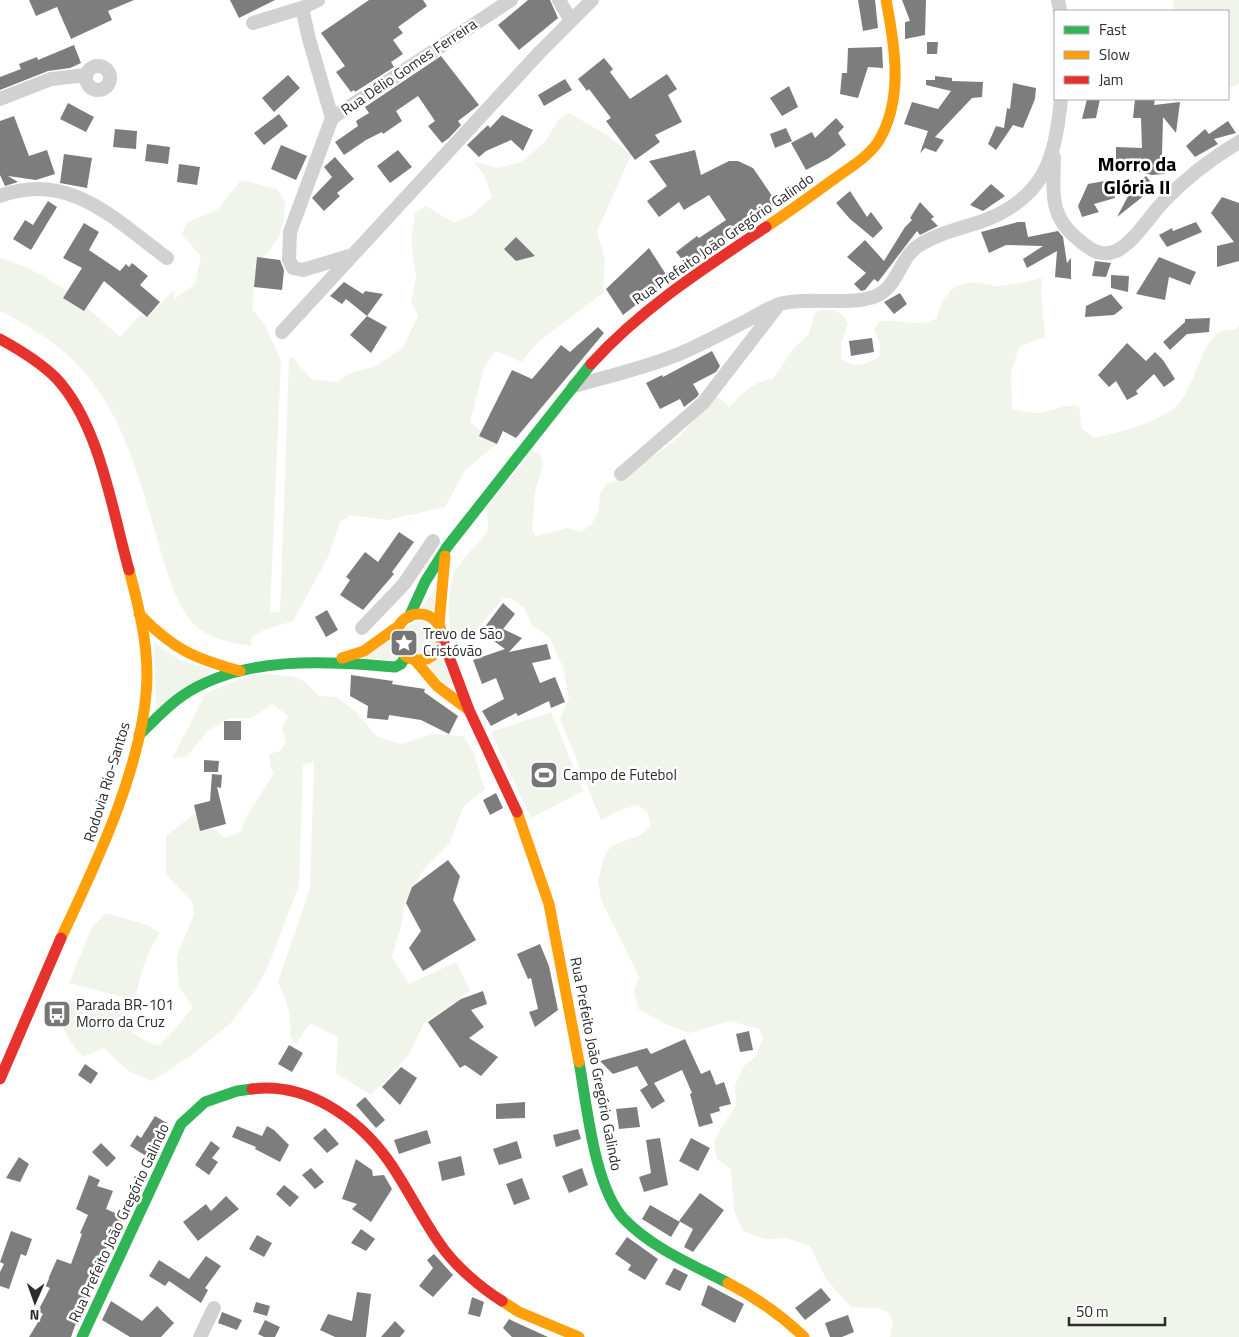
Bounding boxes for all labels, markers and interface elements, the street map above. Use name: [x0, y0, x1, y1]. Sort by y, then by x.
legend: [1054, 10, 1229, 100]
street label: Rua Délio Gomes Ferreira: [336, 12, 482, 121]
text: Fast: [1099, 18, 1127, 41]
text: Slow: [1099, 43, 1130, 66]
text: Jam: [1099, 68, 1123, 91]
district label: Morro da Glória II: [1098, 148, 1176, 202]
street label: Rua Prefeito João Gregório Galindo: [627, 167, 818, 310]
place label: Trevo de São Cristóvão: [423, 622, 503, 662]
place icon: Trevo de São Cristóvão: [389, 628, 419, 658]
street label: Rodovia Rio-Santos: [77, 719, 136, 845]
sports icon: Campo de Futebol: [529, 760, 559, 790]
place label: Campo de Futebol: [563, 763, 677, 786]
street label: Rua Prefeito João Gregório Galindo: [564, 955, 629, 1173]
place label: Parada BR-101 Morro da Cruz: [76, 993, 174, 1033]
bus stop icon: Parada BR-101 Morro da Cruz: [42, 999, 72, 1029]
street label: Rua Prefeito João Gregório Galindo: [62, 1119, 175, 1326]
north arrow: [10, 1277, 60, 1327]
scale bar: [1069, 1294, 1165, 1326]
text: 50 m: [1076, 1300, 1109, 1323]
text: N: [29, 1305, 40, 1326]

